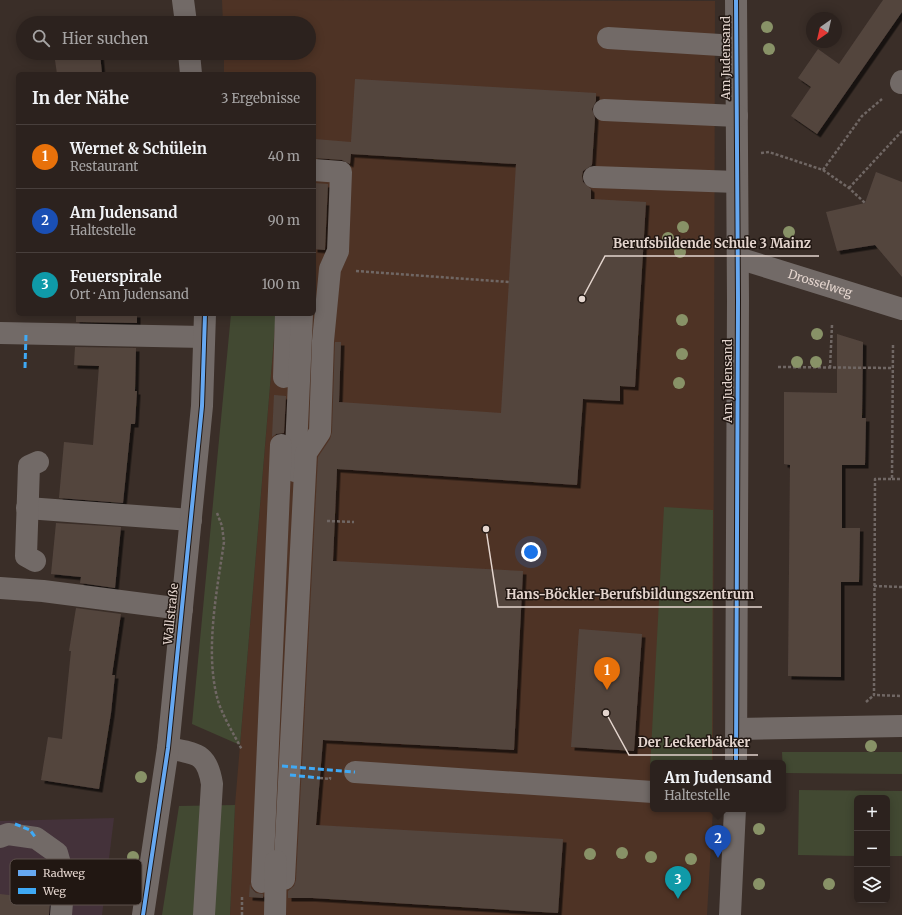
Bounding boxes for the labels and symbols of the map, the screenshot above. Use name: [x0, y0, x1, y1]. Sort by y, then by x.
north arrow: [806, 12, 842, 48]
street label: Am Judensand: [718, 16, 733, 101]
callout: Berufsbildende Schule 3 Mainz: [605, 231, 819, 256]
text: Berufsbildende Schule 3 Mainz: [613, 235, 811, 252]
street label: Drosselweg: [786, 266, 855, 300]
street label: Am Judensand: [720, 339, 735, 424]
your location: [521, 542, 541, 562]
street label: Wallstraße: [160, 582, 181, 647]
callout: Hans-Böckler-Berufsbildungszentrum: [498, 582, 762, 607]
text: Hans-Böckler-Berufsbildungszentrum: [506, 586, 754, 603]
pin: 1: [594, 657, 620, 690]
callout: Der Leckerbäcker: [629, 730, 758, 755]
text: Der Leckerbäcker: [638, 734, 750, 751]
pin: 2: [705, 825, 731, 858]
legend: [10, 859, 142, 905]
text: Radweg: [43, 866, 85, 880]
pin: 3: [665, 866, 691, 899]
text: Weg: [42, 884, 66, 898]

